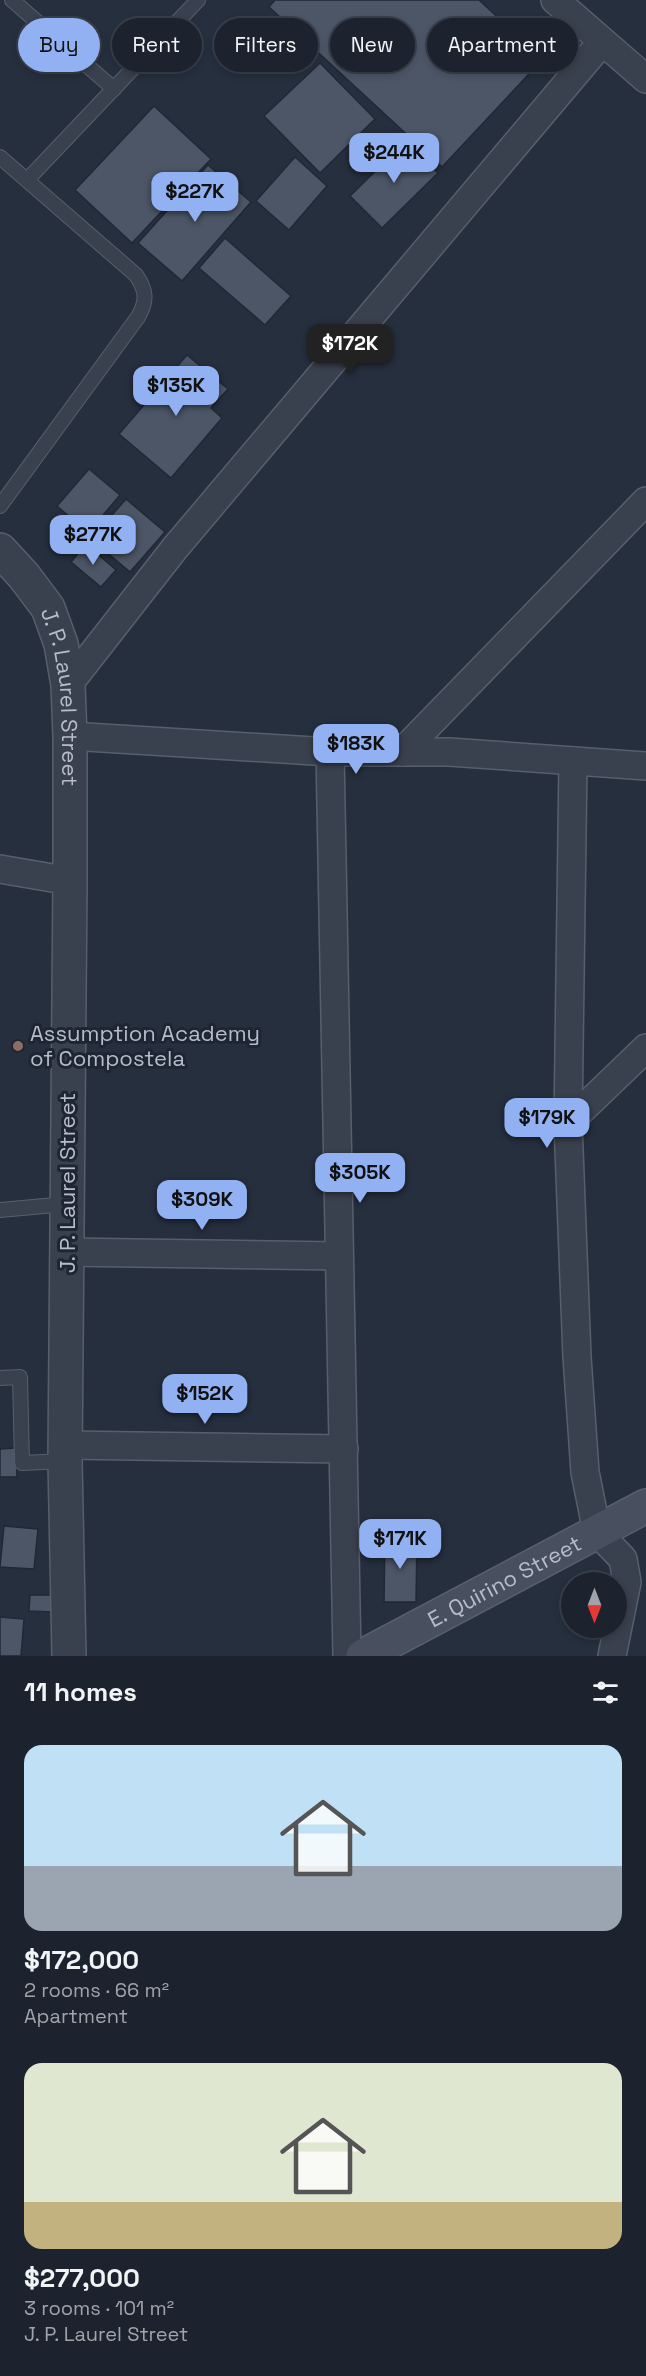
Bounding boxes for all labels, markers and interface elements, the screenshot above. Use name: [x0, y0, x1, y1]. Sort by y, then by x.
chip: Buy: [18, 18, 100, 72]
chip: Rent: [112, 18, 202, 72]
chip: Filters: [214, 18, 318, 72]
chip: New: [330, 18, 415, 72]
chip: Apartment: [427, 18, 578, 72]
pin: $244K: [352, 133, 436, 184]
text: $244K: [363, 139, 425, 165]
pin: $227K: [153, 172, 237, 223]
text: $227K: [165, 178, 225, 204]
pin: $172K: [308, 324, 392, 375]
text: $172K: [322, 330, 378, 356]
pin: $135K: [134, 366, 218, 417]
text: $135K: [147, 372, 205, 398]
pin: $277K: [51, 515, 135, 566]
text: $277K: [64, 521, 122, 547]
street label: J. P. Laurel Street: [35, 603, 84, 786]
pin: $183K: [314, 724, 398, 775]
text: $183K: [327, 730, 385, 756]
place label: Assumption Academy of Compostela: [30, 1019, 260, 1072]
marker: Assumption Academy of Compostela: [11, 1039, 25, 1053]
street label: J. P. Laurel Street: [53, 1093, 81, 1273]
pin: $179K: [505, 1098, 589, 1149]
text: $179K: [518, 1104, 576, 1130]
pin: $305K: [318, 1153, 402, 1204]
text: $305K: [329, 1159, 391, 1185]
pin: $309K: [160, 1180, 244, 1231]
text: $309K: [171, 1186, 233, 1212]
pin: $152K: [163, 1374, 247, 1425]
text: $152K: [176, 1380, 234, 1406]
pin: $171K: [358, 1519, 442, 1570]
text: $171K: [373, 1525, 427, 1551]
street label: E. Quirino Street: [423, 1529, 586, 1633]
north arrow: [561, 1572, 627, 1638]
map controls: [561, 1572, 627, 1638]
text: 11 homes: [24, 1675, 137, 1709]
icon: filters: [589, 1676, 622, 1709]
icon: home: [269, 1784, 377, 1892]
text: $172,000: [24, 1943, 139, 1977]
text: 2 rooms · 66 m²: [24, 1977, 169, 2003]
text: Apartment: [24, 2003, 128, 2029]
icon: home: [269, 2102, 377, 2210]
text: $277,000: [24, 2261, 140, 2295]
text: 3 rooms · 101 m²: [24, 2295, 174, 2321]
text: J. P. Laurel Street: [24, 2321, 188, 2347]

